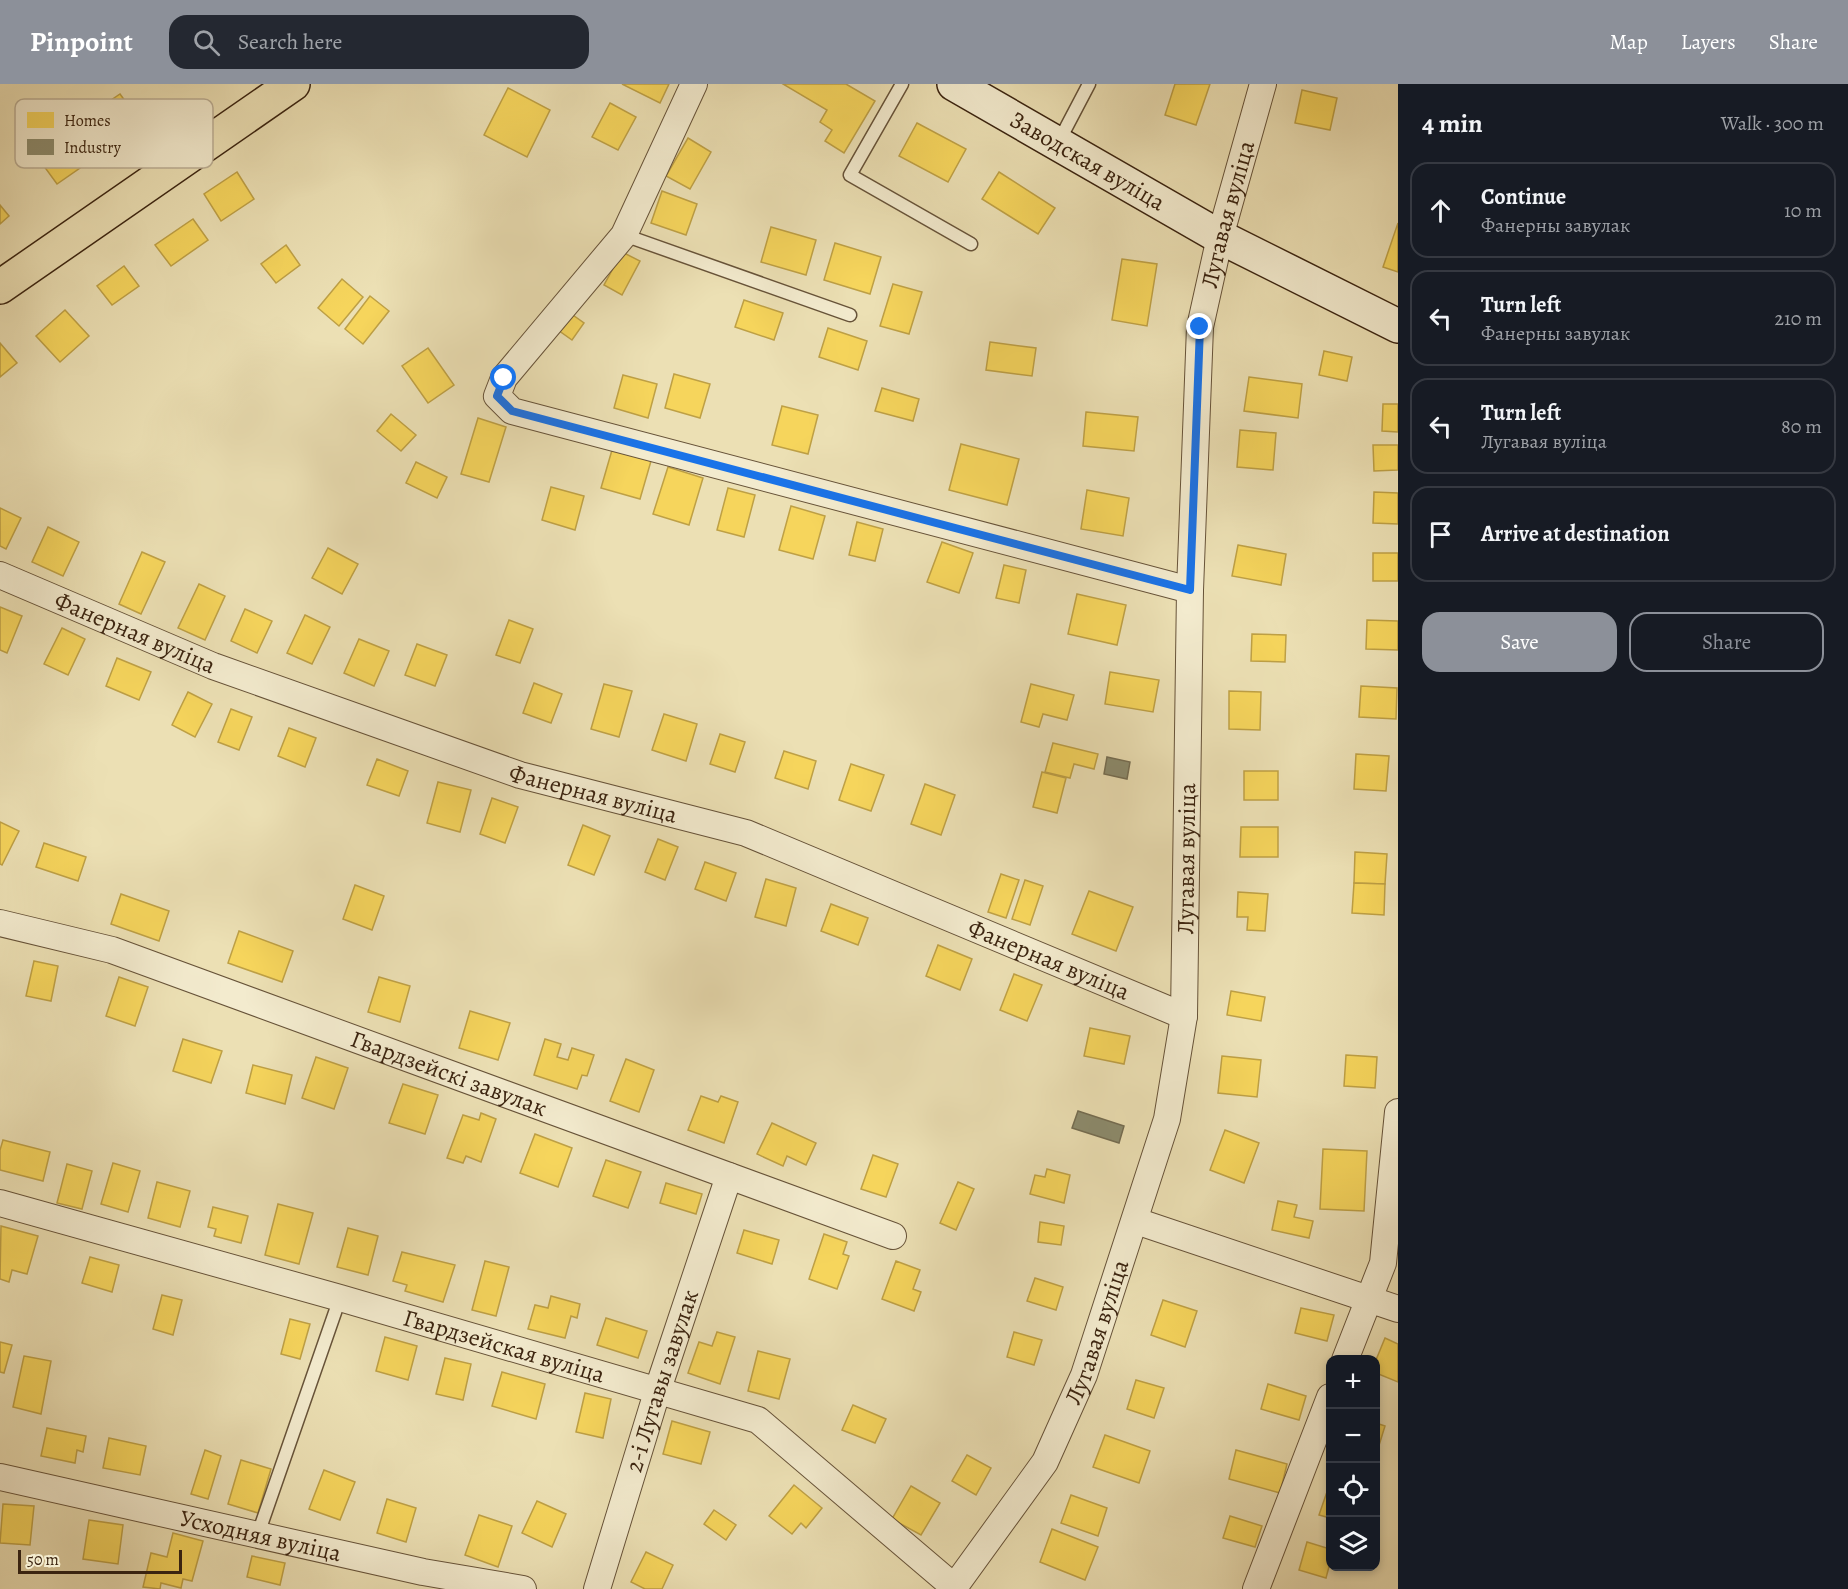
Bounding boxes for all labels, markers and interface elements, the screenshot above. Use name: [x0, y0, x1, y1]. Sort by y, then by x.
search box: [169, 15, 589, 69]
text: Pinpoint: [30, 23, 133, 61]
icon: search: [190, 26, 223, 59]
text: Search here: [238, 27, 342, 57]
text: Map: [1609, 28, 1648, 56]
text: Layers: [1681, 28, 1736, 56]
text: Share: [1769, 28, 1818, 56]
legend: [15, 99, 213, 168]
street label: Заводская вуліца: [1004, 103, 1171, 218]
text: 4 min: [1422, 106, 1483, 141]
text: Homes: [64, 110, 111, 132]
text: Walk · 300 m: [1721, 110, 1824, 137]
text: Industry: [64, 137, 122, 159]
street label: Лугавая вуліца: [1193, 137, 1262, 291]
text: Continue: [1481, 182, 1566, 212]
icon: ahead: [1424, 194, 1457, 227]
text: 10 m: [1784, 197, 1822, 224]
text: Фанерны завулак: [1481, 212, 1630, 239]
text: Turn left: [1481, 290, 1561, 320]
icon: left: [1424, 302, 1457, 335]
text: 210 m: [1774, 305, 1822, 332]
route end: [1186, 313, 1212, 339]
text: Фанерны завулак: [1481, 320, 1630, 347]
route start: [490, 364, 516, 390]
text: Turn left: [1481, 398, 1561, 428]
icon: left: [1424, 410, 1457, 443]
text: 80 m: [1781, 413, 1822, 440]
text: Лугавая вуліца: [1481, 428, 1607, 455]
icon: arrive: [1424, 518, 1457, 551]
text: Arrive at destination: [1481, 519, 1670, 549]
street label: Фанерная вуліца: [50, 584, 221, 681]
button: Save: [1422, 612, 1617, 672]
button: Share: [1629, 612, 1824, 672]
street label: Фанерная вуліца: [505, 756, 681, 831]
street label: Лугавая вуліца: [1169, 783, 1203, 934]
street label: Фанерная вуліца: [963, 912, 1135, 1008]
street label: Гвардзейскі завулак: [346, 1023, 551, 1124]
street label: Лугавая вуліца: [1057, 1256, 1136, 1410]
street label: 2-і Лугавы завулак: [618, 1285, 706, 1476]
street label: Гвардзейская вуліца: [400, 1301, 609, 1390]
map controls: [1326, 1355, 1380, 1571]
button: +: [1326, 1355, 1380, 1409]
button: −: [1326, 1409, 1380, 1463]
button: locate: [1326, 1463, 1380, 1517]
street label: Усходняя вуліца: [177, 1502, 344, 1569]
button: layers: [1326, 1517, 1380, 1571]
scale bar: [18, 1547, 182, 1574]
text: 50 m: [27, 1549, 59, 1571]

